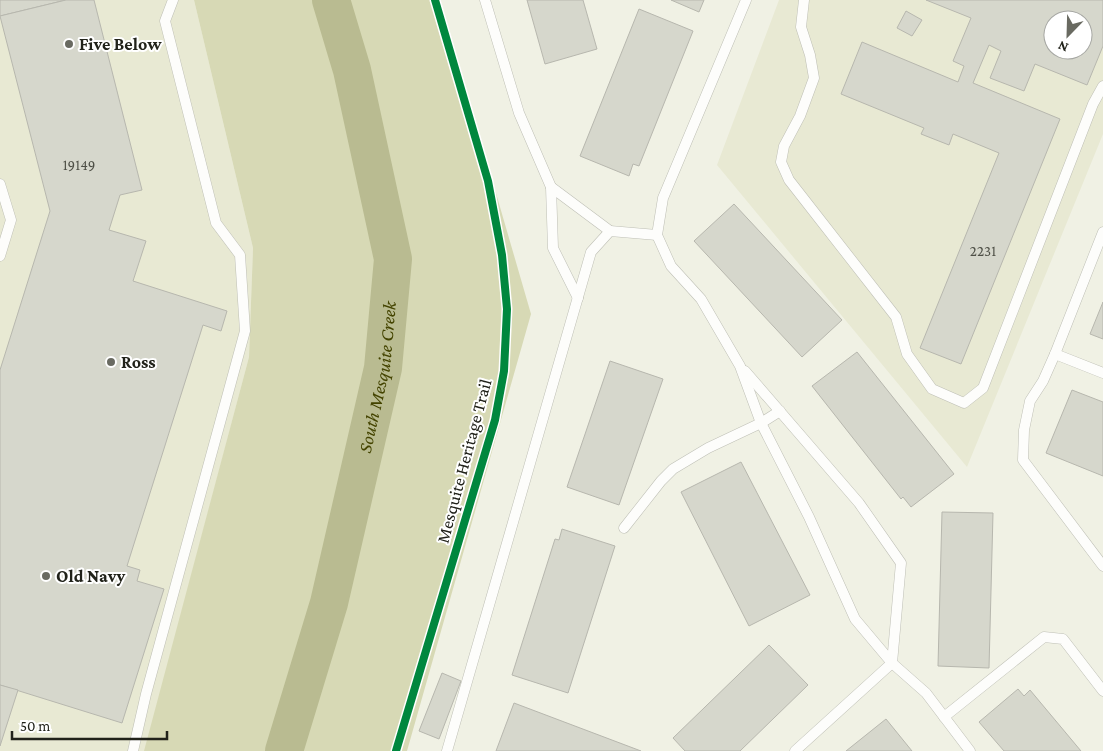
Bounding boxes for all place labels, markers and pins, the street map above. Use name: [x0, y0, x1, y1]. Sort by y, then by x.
place label: Five Below: [79, 34, 162, 54]
marker: Five Below: [63, 38, 75, 50]
place label: Ross: [121, 352, 156, 372]
marker: Ross: [105, 356, 117, 368]
place label: Old Navy: [56, 566, 125, 586]
marker: Old Navy: [40, 570, 52, 582]

